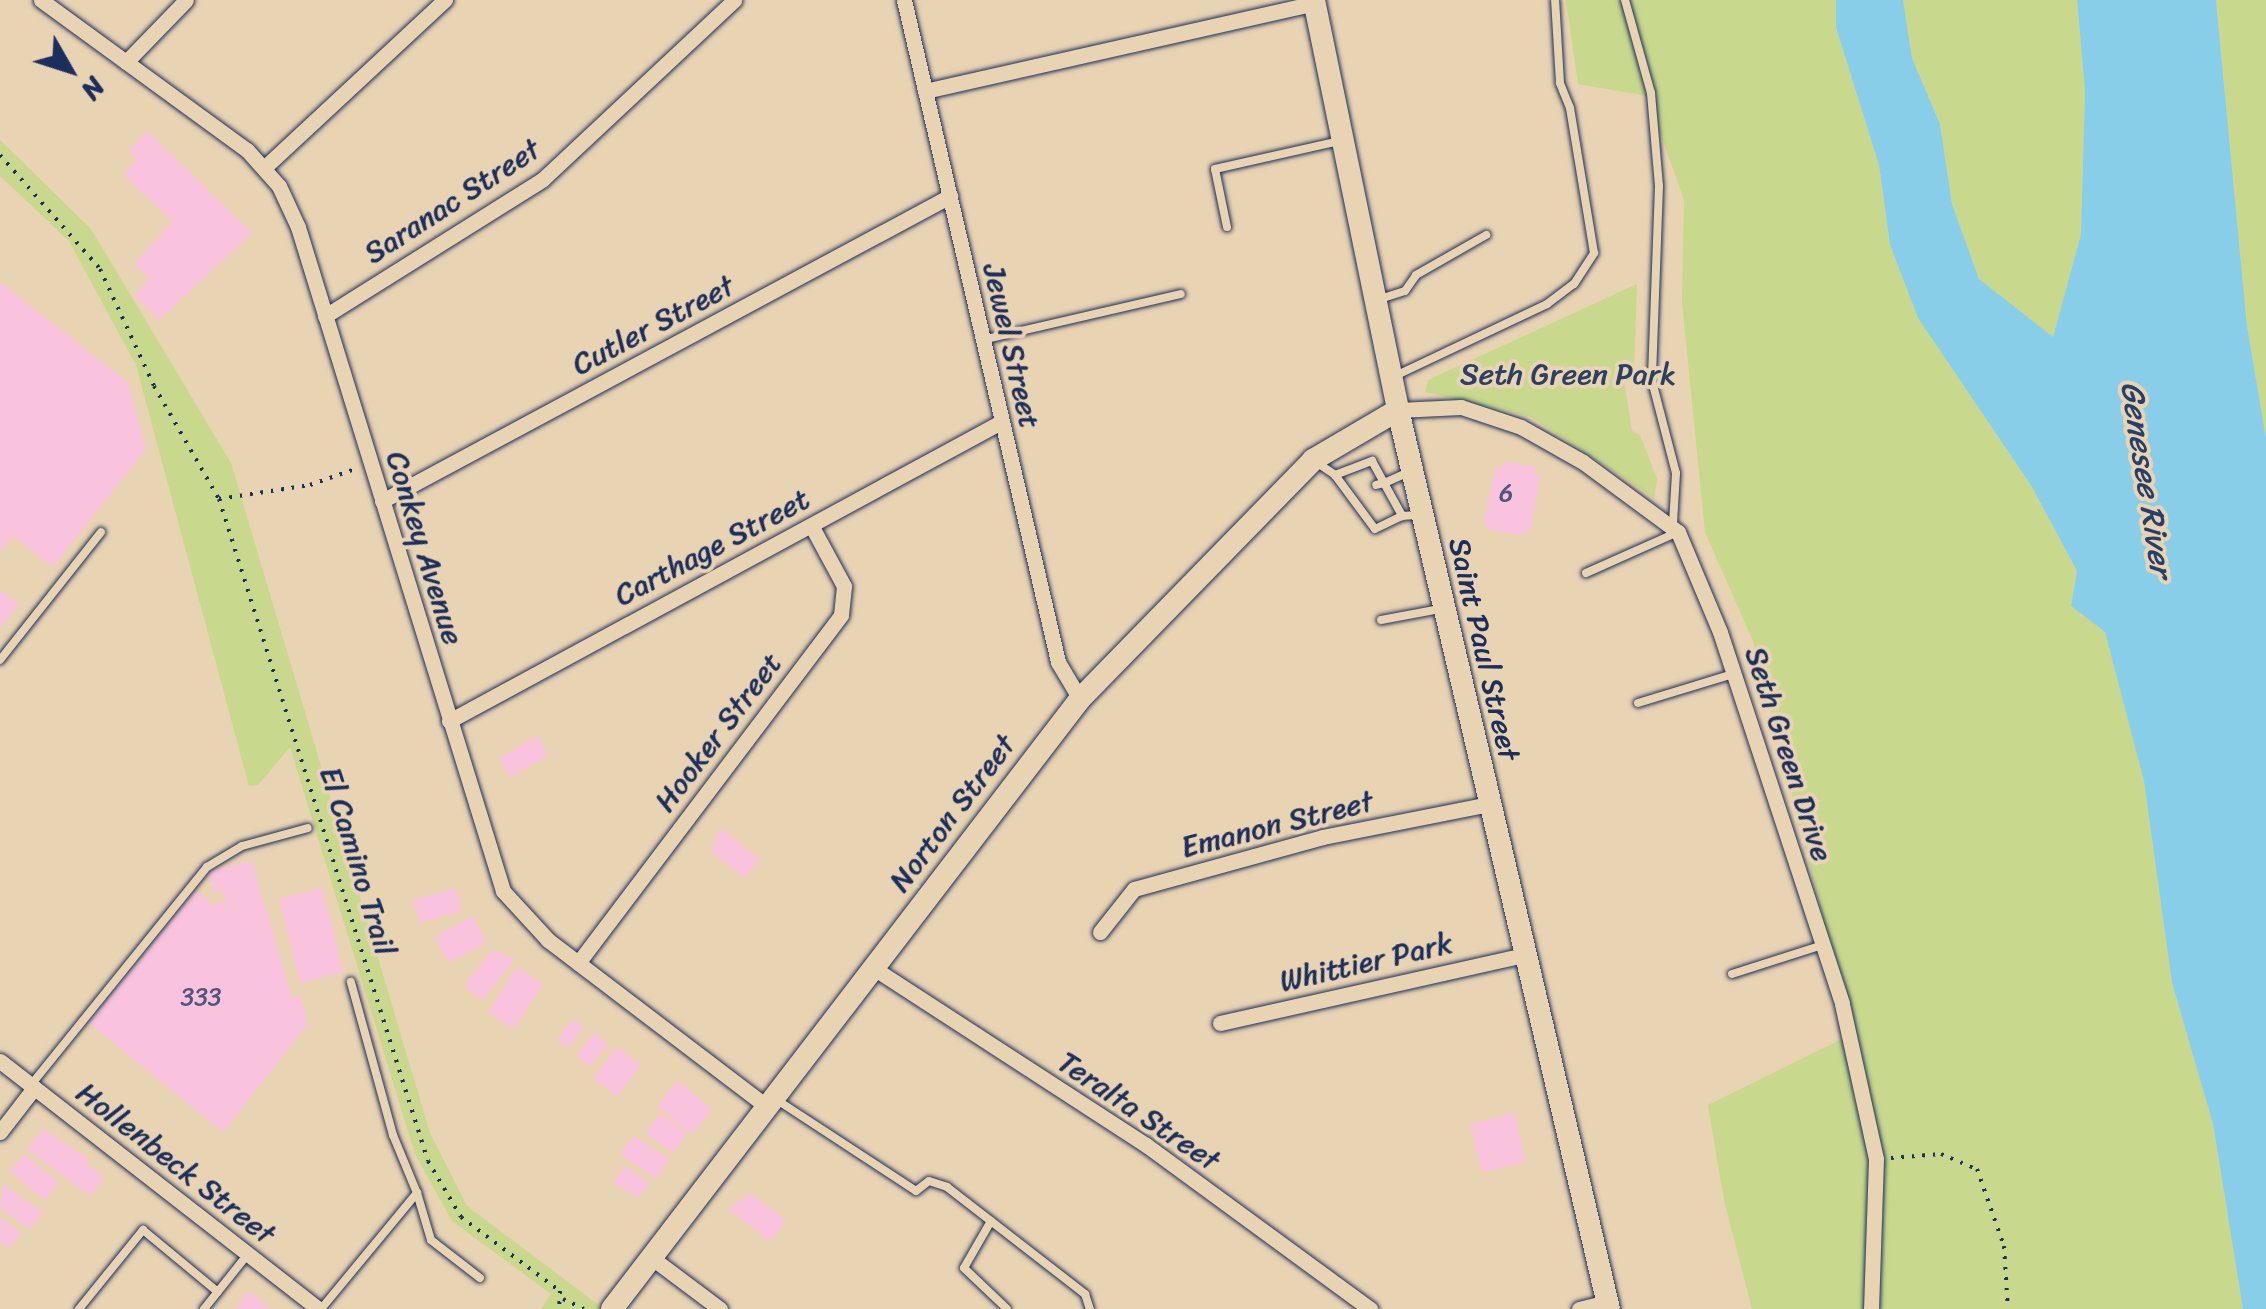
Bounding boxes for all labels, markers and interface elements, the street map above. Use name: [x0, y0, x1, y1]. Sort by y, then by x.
north arrow: [20, 20, 120, 120]
text: N: [69, 66, 119, 112]
street label: Saranac Street: [357, 131, 547, 271]
street label: Jewel Street: [975, 260, 1049, 432]
street label: Cutler Street: [565, 267, 741, 383]
park label: Seth Green Park: [1459, 356, 1677, 392]
water label: Genesee River: [2112, 378, 2180, 580]
street label: Conkey Avenue: [378, 447, 472, 649]
house number: 6: [1499, 478, 1513, 508]
street label: Carthage Street: [609, 481, 815, 613]
street label: Saint Paul Street: [1440, 532, 1528, 766]
street label: Seth Green Drive: [1737, 642, 1841, 866]
street label: Hooker Street: [647, 646, 789, 818]
street label: Norton Street: [881, 727, 1023, 899]
street label: El Camino Trail: [312, 762, 404, 960]
street label: Emanon Street: [1177, 783, 1377, 865]
street label: Whittier Park: [1276, 925, 1456, 999]
house number: 333: [180, 982, 222, 1012]
street label: Teralta Street: [1051, 1044, 1227, 1178]
street label: Hollenbeck Street: [70, 1074, 282, 1252]

